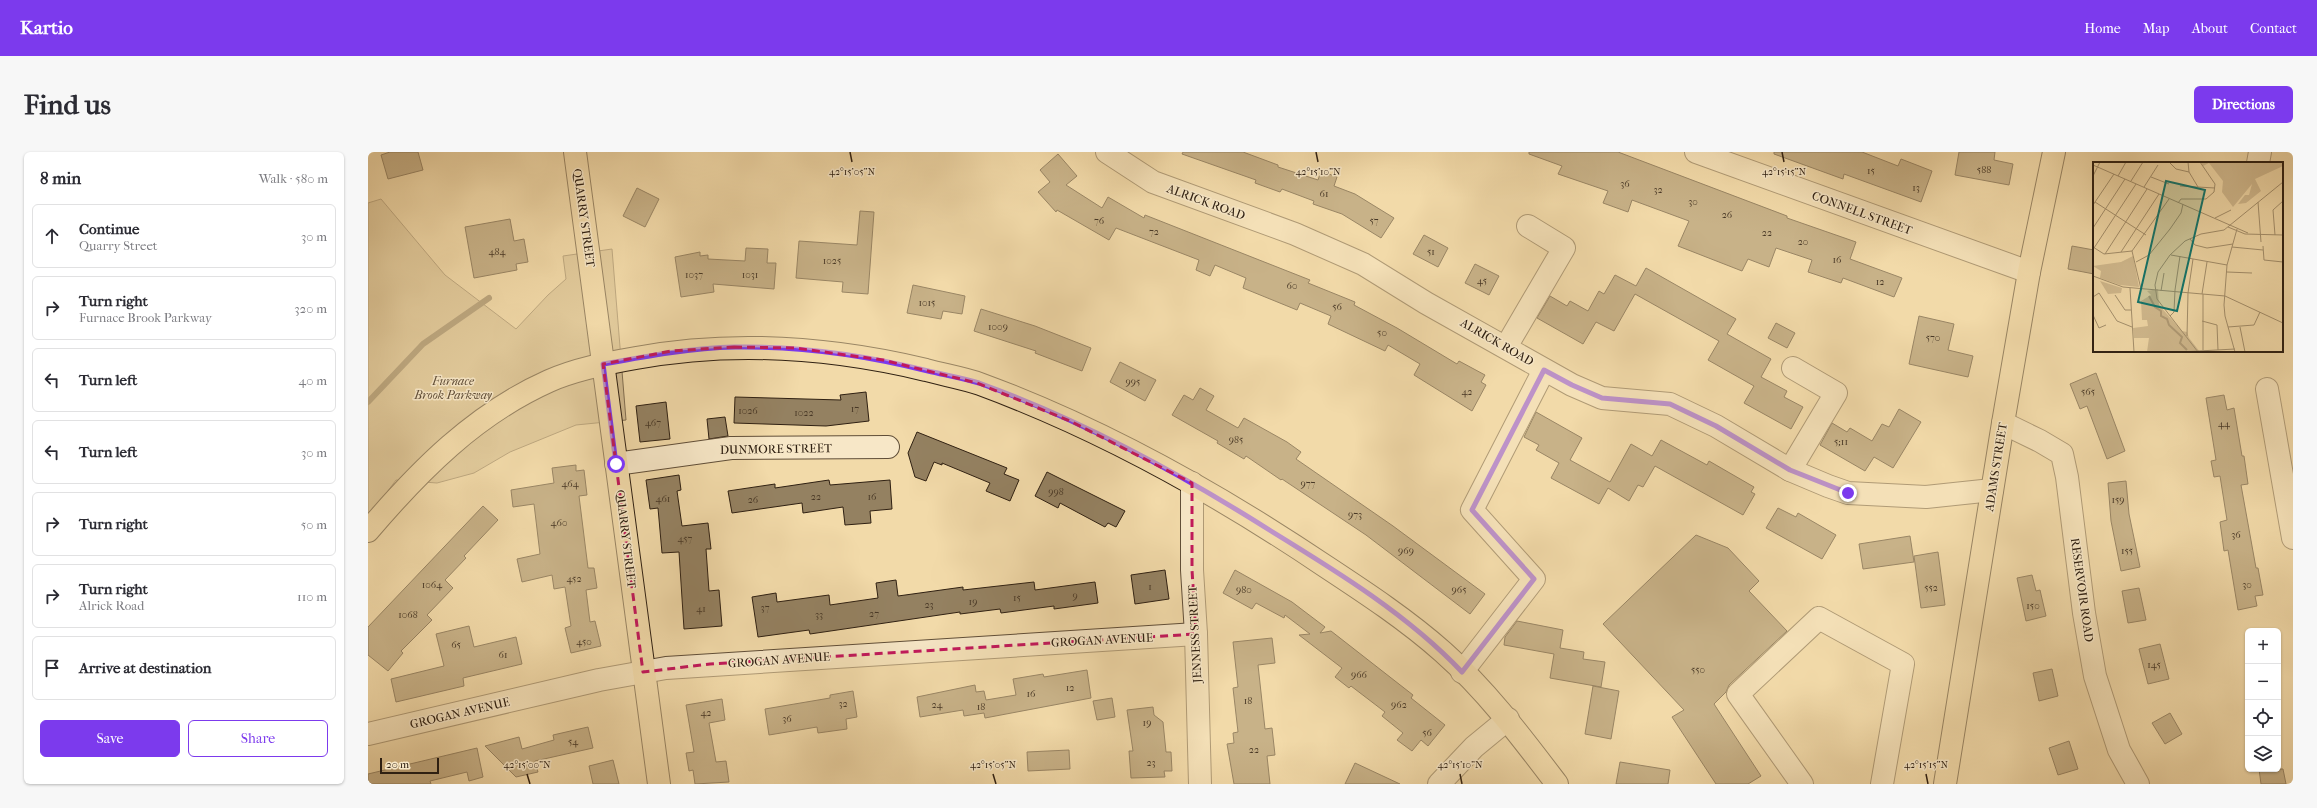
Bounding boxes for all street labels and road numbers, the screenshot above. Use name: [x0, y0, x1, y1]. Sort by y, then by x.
street label: QUARRY STREET: [570, 168, 598, 269]
street label: ALRICK ROAD: [1164, 181, 1247, 223]
street label: CONNELL STREET: [1810, 188, 1915, 238]
street label: ALRICK ROAD: [1457, 315, 1536, 369]
street label: ADAMS STREET: [1982, 421, 2010, 513]
street label: DUNMORE STREET: [720, 441, 833, 457]
street label: QUARRY STREET: [613, 489, 639, 590]
street label: RESERVOIR ROAD: [2068, 537, 2096, 643]
street label: JENNESS STREET: [1185, 584, 1205, 684]
street label: GROGAN AVENUE: [1051, 630, 1153, 650]
street label: GROGAN AVENUE: [728, 649, 830, 671]
street label: GROGAN AVENUE: [409, 695, 511, 731]

